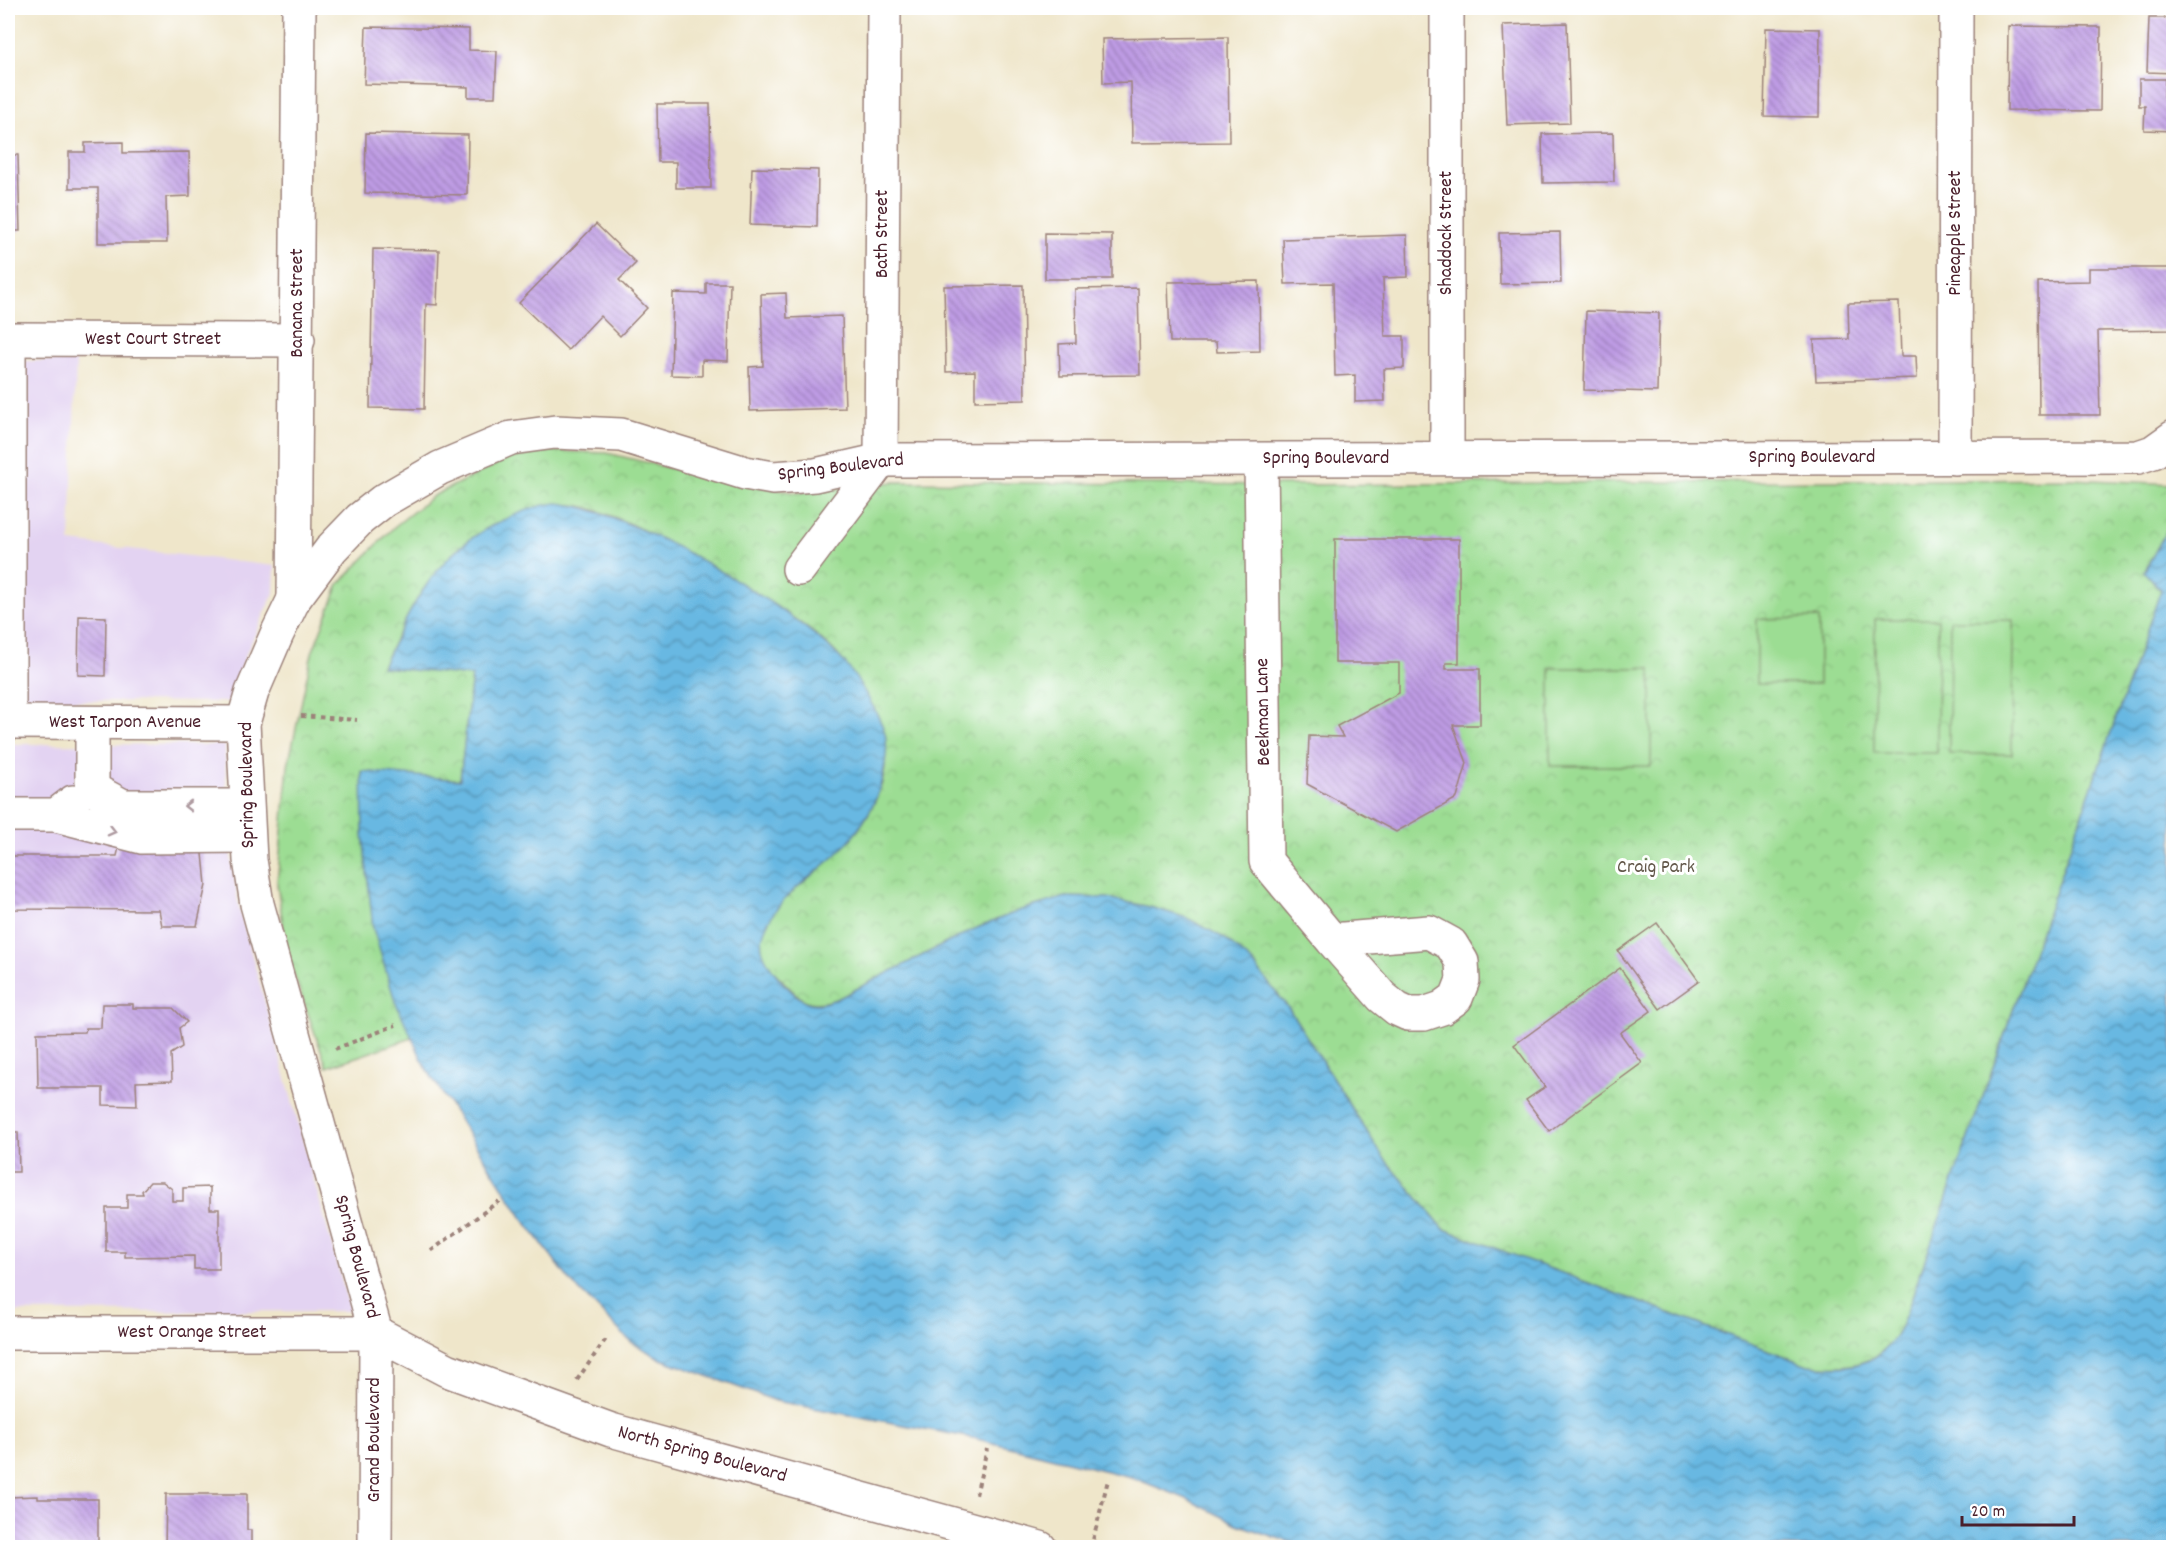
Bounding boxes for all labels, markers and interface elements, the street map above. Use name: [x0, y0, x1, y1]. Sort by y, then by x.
street label: Pineapple Street: [1942, 170, 1970, 296]
street label: Shaddock Street: [1433, 171, 1461, 295]
street label: Bath Street: [869, 190, 897, 278]
street label: Banana Street: [284, 248, 312, 358]
street label: West Court Street: [85, 326, 221, 354]
street label: Spring Boulevard: [1749, 444, 1875, 472]
street label: Spring Boulevard: [1263, 445, 1389, 473]
street label: Spring Boulevard: [776, 446, 906, 490]
street label: Beekman Lane: [1249, 658, 1279, 766]
street label: West Tarpon Avenue: [49, 709, 201, 737]
street label: Spring Boulevard: [233, 721, 263, 849]
one-way arrow: [183, 800, 192, 812]
one-way arrow: [107, 823, 117, 836]
park label: Craig Park: [1617, 854, 1695, 882]
street label: Spring Boulevard: [326, 1192, 386, 1322]
street label: West Orange Street: [118, 1319, 266, 1347]
street label: Grand Boulevard: [361, 1377, 389, 1503]
street label: North Spring Boulevard: [614, 1419, 790, 1491]
scale bar: [1962, 1489, 2074, 1527]
text: 20 m: [1971, 1500, 2005, 1525]

